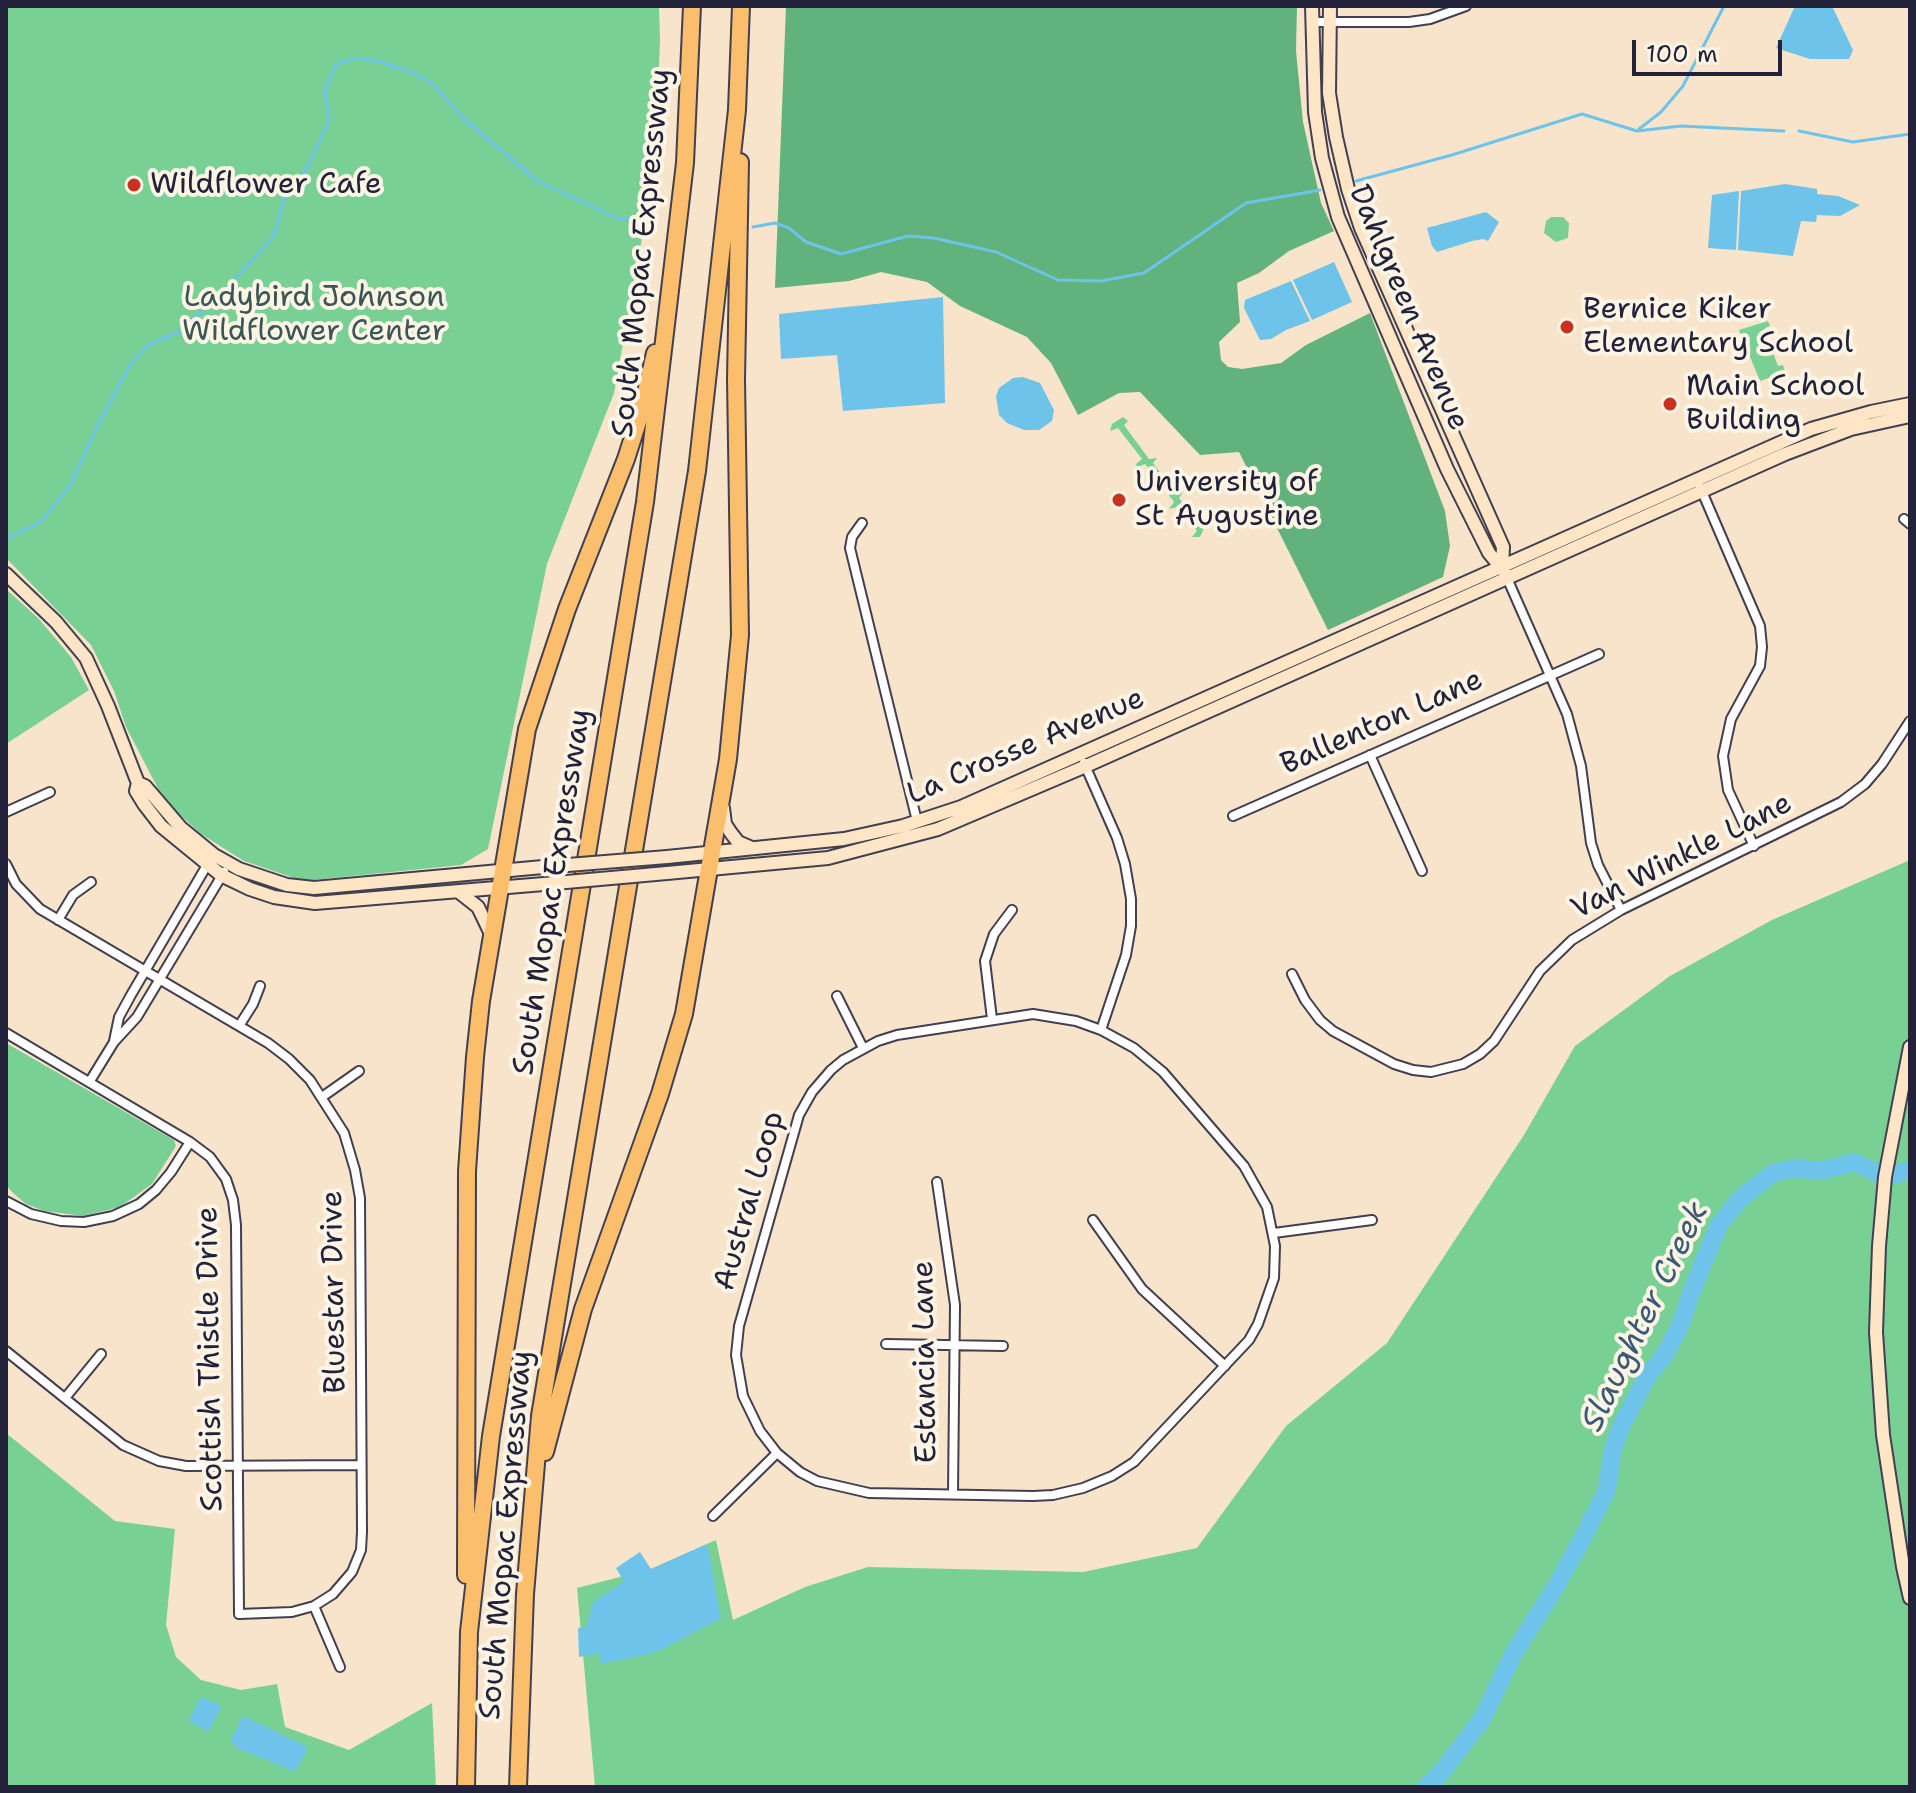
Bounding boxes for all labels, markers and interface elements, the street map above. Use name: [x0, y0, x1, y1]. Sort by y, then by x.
scale bar: [1636, 24, 1786, 74]
text: 100 m: [1646, 38, 1718, 70]
street label: South Mopac Expressway: [606, 67, 680, 439]
place label: Wildflower Cafe: [150, 167, 382, 203]
marker: Wildflower Cafe: [125, 176, 143, 194]
street label: Dahlgreen Avenue: [1340, 180, 1476, 436]
park label: Ladybird Johnson Wildflower Center: [182, 280, 446, 350]
place label: Bernice Kiker Elementary School: [1583, 292, 1853, 362]
marker: Bernice Kiker Elementary School: [1558, 318, 1576, 336]
place label: Main School Building: [1686, 369, 1864, 440]
marker: Main School Building: [1661, 395, 1679, 413]
place label: University of St Augustine: [1135, 465, 1319, 536]
marker: University of St Augustine: [1110, 491, 1128, 509]
street label: Ballenton Lane: [1275, 662, 1489, 784]
street label: La Crosse Avenue: [902, 681, 1150, 813]
street label: South Mopac Expressway: [506, 706, 600, 1078]
street label: Van Winkle Lane: [1566, 786, 1798, 928]
street label: Austral Loop: [707, 1107, 793, 1295]
street label: Bluestar Drive: [315, 1190, 355, 1394]
water label: Slaughter Creek: [1574, 1196, 1718, 1438]
street label: Scottish Thistle Drive: [190, 1206, 232, 1512]
street label: Estancia Lane: [906, 1260, 946, 1464]
street label: South Mopac Expressway: [473, 1349, 541, 1721]

